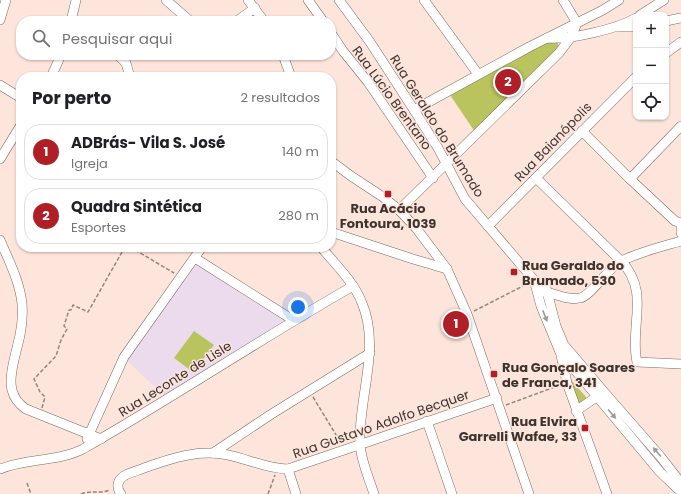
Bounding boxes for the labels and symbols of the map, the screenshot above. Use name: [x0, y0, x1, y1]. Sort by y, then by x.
street label: Rua Lúcio Brentano: [348, 42, 436, 154]
street label: Rua Geraldo do Brumado: [385, 51, 489, 201]
pin: 2: [495, 67, 521, 97]
street label: Rua Baianópolis: [510, 98, 596, 186]
marker: Rua Acácio Fontoura, 1039: [383, 189, 393, 199]
place label: Rua Acácio Fontoura, 1039: [340, 199, 436, 233]
place label: Rua Geraldo do Brumado, 530: [522, 256, 624, 290]
marker: Rua Geraldo do Brumado, 530: [509, 267, 519, 277]
your location: [288, 297, 308, 317]
pin: 1: [443, 309, 469, 339]
one-way arrow: [542, 311, 548, 323]
street label: Rua Leconte de Lisle: [115, 336, 235, 422]
place label: Rua Gonçalo Soares de Franca, 341: [502, 358, 635, 392]
marker: Rua Gonçalo Soares de Franca, 341: [489, 369, 499, 379]
street label: Rua Gustavo Adolfo Becquer: [290, 385, 472, 463]
one-way arrow: [607, 409, 616, 420]
place label: Rua Elvira Garrelli Wafae, 33: [459, 412, 577, 446]
marker: Rua Elvira Garrelli Wafae, 33: [580, 423, 590, 433]
one-way arrow: [653, 447, 662, 458]

